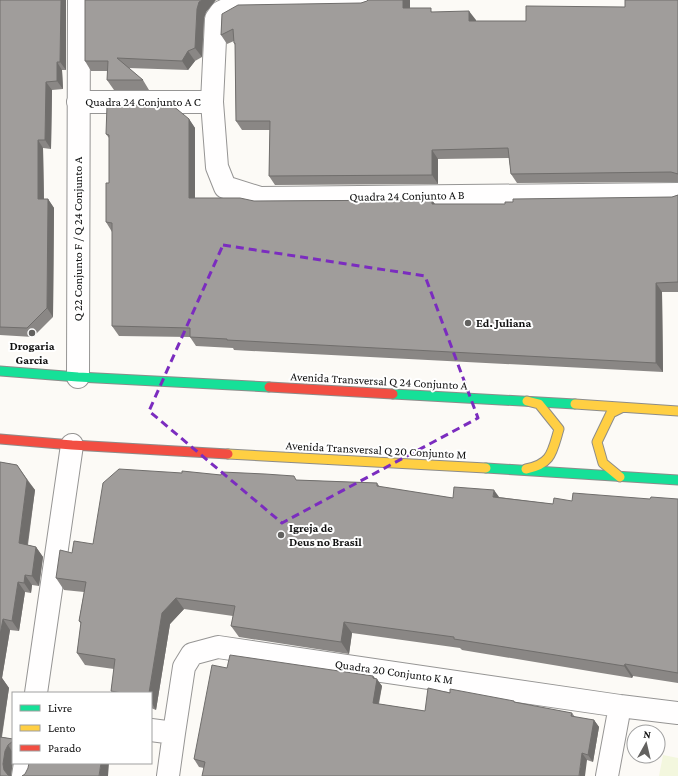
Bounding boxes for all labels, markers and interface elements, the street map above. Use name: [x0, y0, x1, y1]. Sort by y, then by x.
street label: Quadra 24 Conjunto A C: [85, 95, 201, 109]
street label: Q 22 Conjunto F / Q 24 Conjunto A: [71, 157, 85, 321]
street label: Quadra 24 Conjunto A B: [349, 188, 465, 204]
place label: Ed. Juliana: [476, 316, 532, 330]
marker: Ed. Juliana: [463, 318, 473, 328]
marker: Drogaria Garcia: [27, 328, 37, 338]
place label: Drogaria Garcia: [9, 339, 55, 367]
street label: Avenida Transversal Q 24 Conjunto A: [290, 369, 468, 393]
street label: Avenida Transversal Q 20 Conjunto M: [285, 438, 467, 462]
place label: Igreja de Deus no Brasil: [289, 521, 362, 549]
marker: Igreja de Deus no Brasil: [276, 530, 286, 540]
street label: Quadra 20 Conjunto K M: [334, 657, 454, 687]
legend: [12, 692, 152, 764]
text: Livre: [48, 701, 72, 715]
text: Lento: [48, 721, 76, 735]
north arrow: [626, 724, 666, 764]
text: N: [643, 728, 652, 741]
text: Parado: [48, 741, 81, 755]

